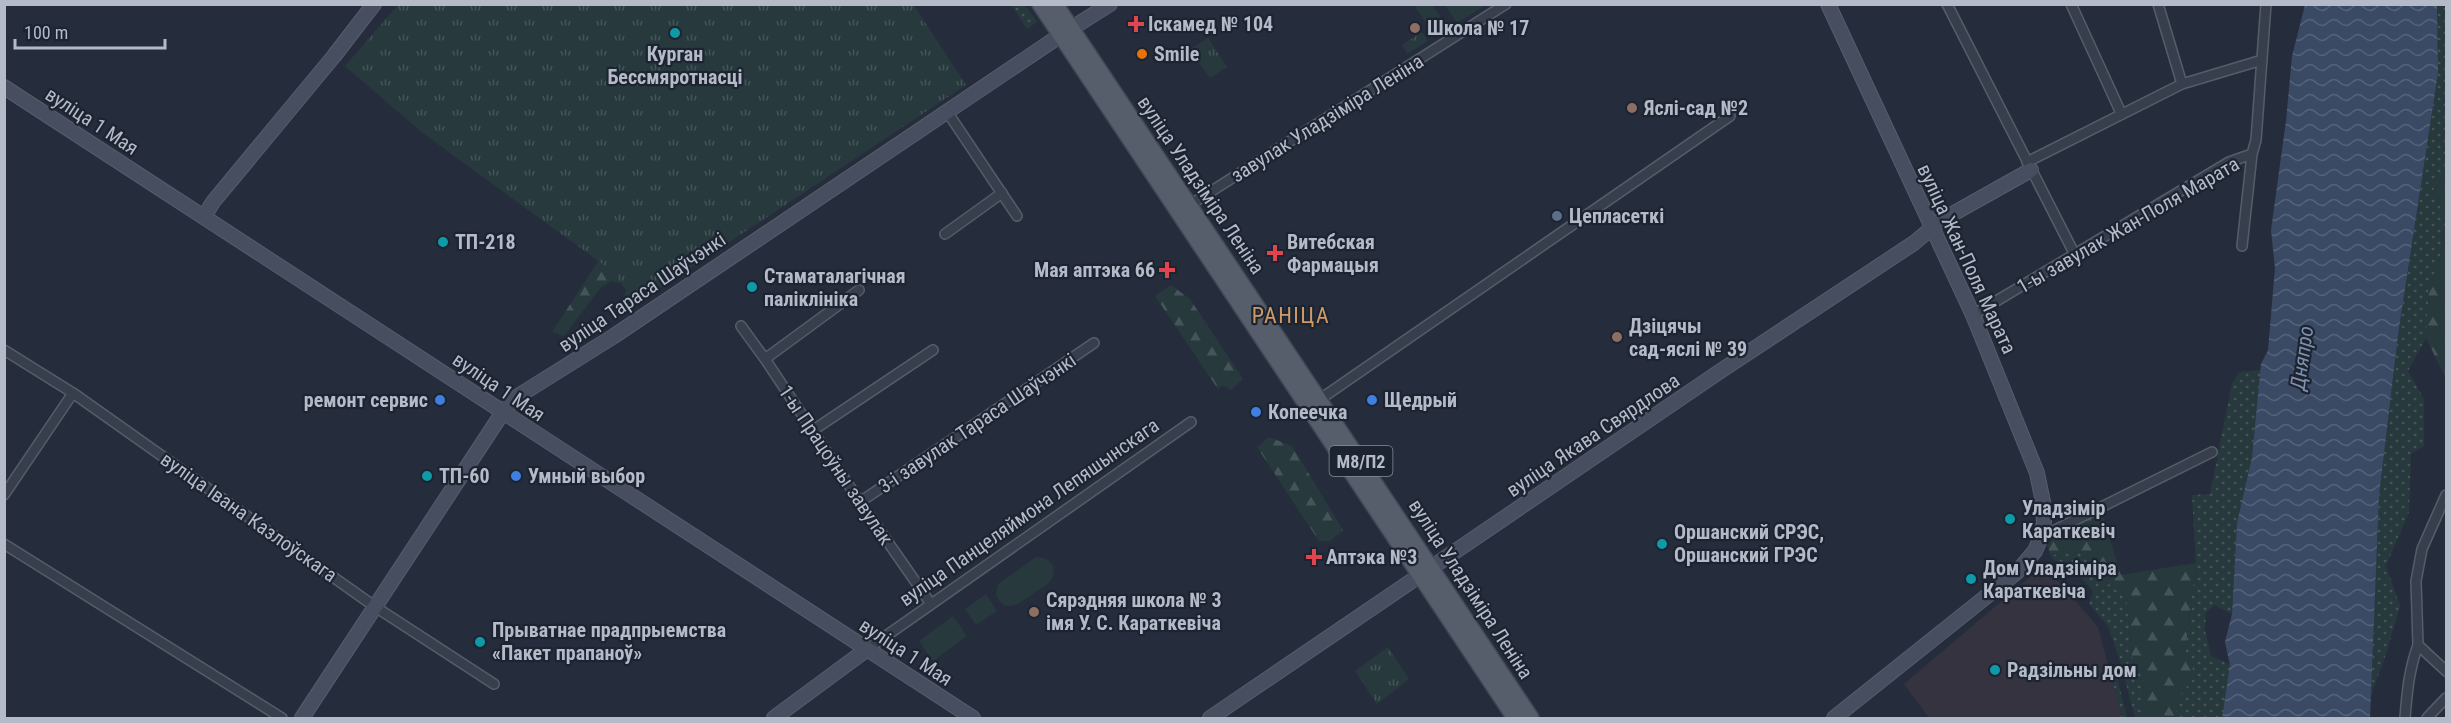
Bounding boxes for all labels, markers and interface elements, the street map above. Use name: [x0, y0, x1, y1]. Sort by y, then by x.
scale bar: [15, 12, 165, 50]
place label: Іскамед № 104: [1148, 12, 1273, 36]
place label: Школа № 17: [1427, 16, 1529, 40]
marker: Іскамед № 104: [1129, 17, 1143, 31]
marker: Школа № 17: [1408, 21, 1422, 35]
text: 100 m: [24, 22, 68, 43]
marker: Курган Бессмяротнасці: [668, 26, 682, 40]
place label: Курган Бессмяротнасці: [607, 42, 743, 89]
place label: Smile: [1154, 42, 1199, 66]
marker: Smile: [1135, 47, 1149, 61]
street label: завулак Уладзіміра Леніна: [1226, 49, 1428, 187]
street label: вуліца 1 Мая: [41, 82, 143, 160]
street label: вуліца Уладзіміра Леніна: [1132, 91, 1270, 279]
place label: Яслі-сад №2: [1643, 96, 1748, 120]
marker: Яслі-сад №2: [1625, 101, 1639, 115]
street label: 1-ы завулак Жан-Поля Марата: [2013, 151, 2243, 299]
street label: вуліца Жан-Поля Марата: [1912, 160, 2022, 358]
place label: Цепласеткі: [1569, 204, 1664, 228]
marker: Цепласеткі: [1550, 209, 1564, 223]
street label: вуліца Тараса Шаўчэнкі: [554, 227, 730, 357]
place label: ТП-218: [455, 230, 516, 254]
place label: Витебская Фармацыя: [1287, 230, 1379, 277]
marker: ТП-218: [436, 235, 450, 249]
marker: Витебская Фармацыя: [1268, 246, 1282, 260]
place label: Мая аптэка 66: [1034, 258, 1155, 282]
marker: Мая аптэка 66: [1160, 263, 1174, 277]
place label: Стаматалагічная паліклініка: [764, 264, 906, 311]
marker: Стаматалагічная паліклініка: [745, 280, 759, 294]
district label: РАНІЦА: [1252, 303, 1330, 328]
place label: Дзіцячы сад-яслі № 39: [1629, 314, 1747, 361]
water label: Дняпро: [2285, 324, 2318, 393]
marker: Дзіцячы сад-яслі № 39: [1610, 330, 1624, 344]
street label: вуліца 1 Мая: [448, 347, 550, 427]
street label: 3-і завулак Тараса Шаўчэнкі: [874, 348, 1080, 498]
street label: вуліца Якава Свярдлова: [1502, 368, 1684, 502]
street label: 1-ы Працоўны завулак: [774, 380, 899, 550]
place label: ремонт сервис: [304, 388, 428, 412]
place label: Щедрый: [1384, 388, 1457, 412]
marker: ремонт сервис: [433, 393, 447, 407]
marker: Щедрый: [1365, 393, 1379, 407]
place label: Копеечка: [1268, 400, 1347, 424]
marker: Копеечка: [1249, 405, 1263, 419]
street label: вуліца Панцеляймона Лепяшынскага: [895, 413, 1163, 611]
road number: М8/П2: [1330, 446, 1392, 476]
street label: вуліца Івана Казлоўскага: [156, 447, 342, 587]
place label: ТП-60: [439, 464, 490, 488]
place label: Умный выбор: [528, 464, 645, 488]
marker: ТП-60: [420, 469, 434, 483]
marker: Умный выбор: [509, 469, 523, 483]
street label: вуліца Уладзіміра Леніна: [1404, 495, 1538, 683]
place label: Уладзімір Караткевіч: [2022, 496, 2115, 543]
marker: Уладзімір Караткевіч: [2003, 512, 2017, 526]
place label: Оршанский СРЭС, Оршанский ГРЭС: [1674, 520, 1824, 567]
marker: Оршанский СРЭС, Оршанский ГРЭС: [1655, 537, 1669, 551]
place label: Аптэка №3: [1326, 545, 1417, 569]
marker: Аптэка №3: [1307, 550, 1321, 564]
place label: Дом Уладзіміра Караткевіча: [1983, 556, 2117, 603]
marker: Дом Уладзіміра Караткевіча: [1964, 572, 1978, 586]
place label: Сярэдняя школа № 3 імя У. С. Караткевіча: [1046, 588, 1222, 635]
marker: Сярэдняя школа № 3 імя У. С. Караткевіча: [1027, 605, 1041, 619]
street label: вуліца 1 Мая: [855, 613, 957, 691]
place label: Прыватнае прадпрыемства «Пакет прапаноў»: [492, 618, 726, 665]
marker: Прыватнае прадпрыемства «Пакет прапаноў»: [473, 635, 487, 649]
place label: Радзільны дом: [2007, 658, 2137, 682]
marker: Радзільны дом: [1988, 663, 2002, 677]

